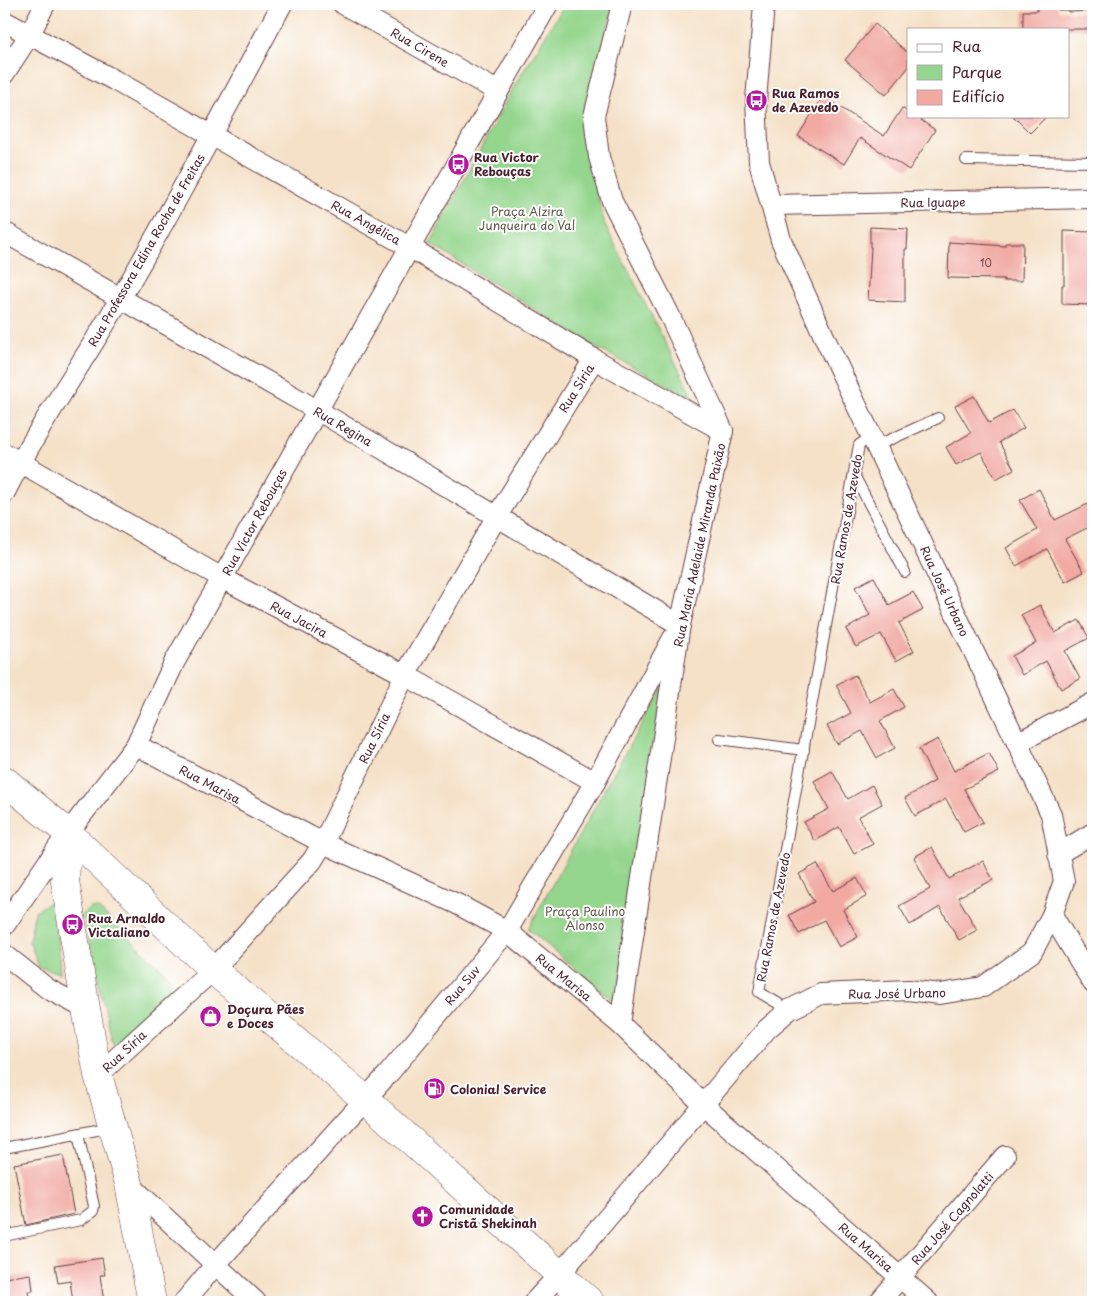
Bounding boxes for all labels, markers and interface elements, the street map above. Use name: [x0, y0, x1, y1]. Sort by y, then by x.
street label: Rua Cirene: [388, 23, 453, 71]
legend: [907, 28, 1070, 118]
text: Rua: [952, 34, 981, 57]
text: Parque: [952, 60, 1002, 83]
place label: Rua Ramos de Azevedo: [772, 84, 840, 116]
text: Edifício: [952, 84, 1005, 107]
bus stop icon: Rua Ramos de Azevedo: [744, 88, 768, 112]
place label: Rua Victor Rebouças: [474, 148, 540, 180]
street label: Rua Professora Edina Rocha de Freitas: [83, 150, 209, 350]
bus stop icon: Rua Victor Rebouças: [446, 152, 470, 176]
street label: Rua Iguape: [900, 192, 966, 212]
street label: Rua Angélica: [328, 195, 404, 249]
park label: Praça Alzira Junqueira do Val: [479, 202, 575, 234]
house number: 10: [980, 255, 992, 270]
street label: Rua Síria: [554, 360, 598, 416]
street label: Rua Regina: [310, 402, 376, 450]
street label: Rua Maria Adelaide Miranda Paixão: [669, 441, 729, 649]
street label: Rua Ramos de Azevedo: [826, 452, 866, 585]
street label: Rua Victor Rebouças: [217, 465, 291, 579]
street label: Rua José Urbano: [916, 543, 974, 639]
street label: Rua Jacira: [267, 596, 331, 642]
street label: Rua Síria: [354, 709, 394, 766]
street label: Rua Marisa: [176, 760, 244, 808]
street label: Rua Ramos de Azevedo: [752, 850, 794, 983]
park label: Praça Paulino Alonso: [545, 902, 626, 934]
place label: Rua Arnaldo Victaliano: [88, 909, 165, 941]
bus stop icon: Rua Arnaldo Victaliano: [60, 913, 84, 937]
street label: Rua Marisa: [532, 949, 596, 1005]
street label: Rua Suv: [440, 961, 484, 1009]
street label: Rua José Urbano: [848, 983, 946, 1003]
place label: Doçura Pães e Doces: [227, 1000, 305, 1032]
shop icon: Doçura Pães e Doces: [199, 1004, 223, 1028]
street label: Rua Síria: [98, 1026, 150, 1076]
fuel station icon: Colonial Service: [422, 1077, 446, 1101]
place label: Colonial Service: [450, 1080, 547, 1098]
street label: Rua José Cagnolatti: [907, 1168, 997, 1268]
place label: Comunidade Cristã Shekinah: [439, 1200, 537, 1232]
church icon: Comunidade Cristã Shekinah: [411, 1204, 435, 1228]
street label: Rua Marisa: [835, 1218, 897, 1276]

